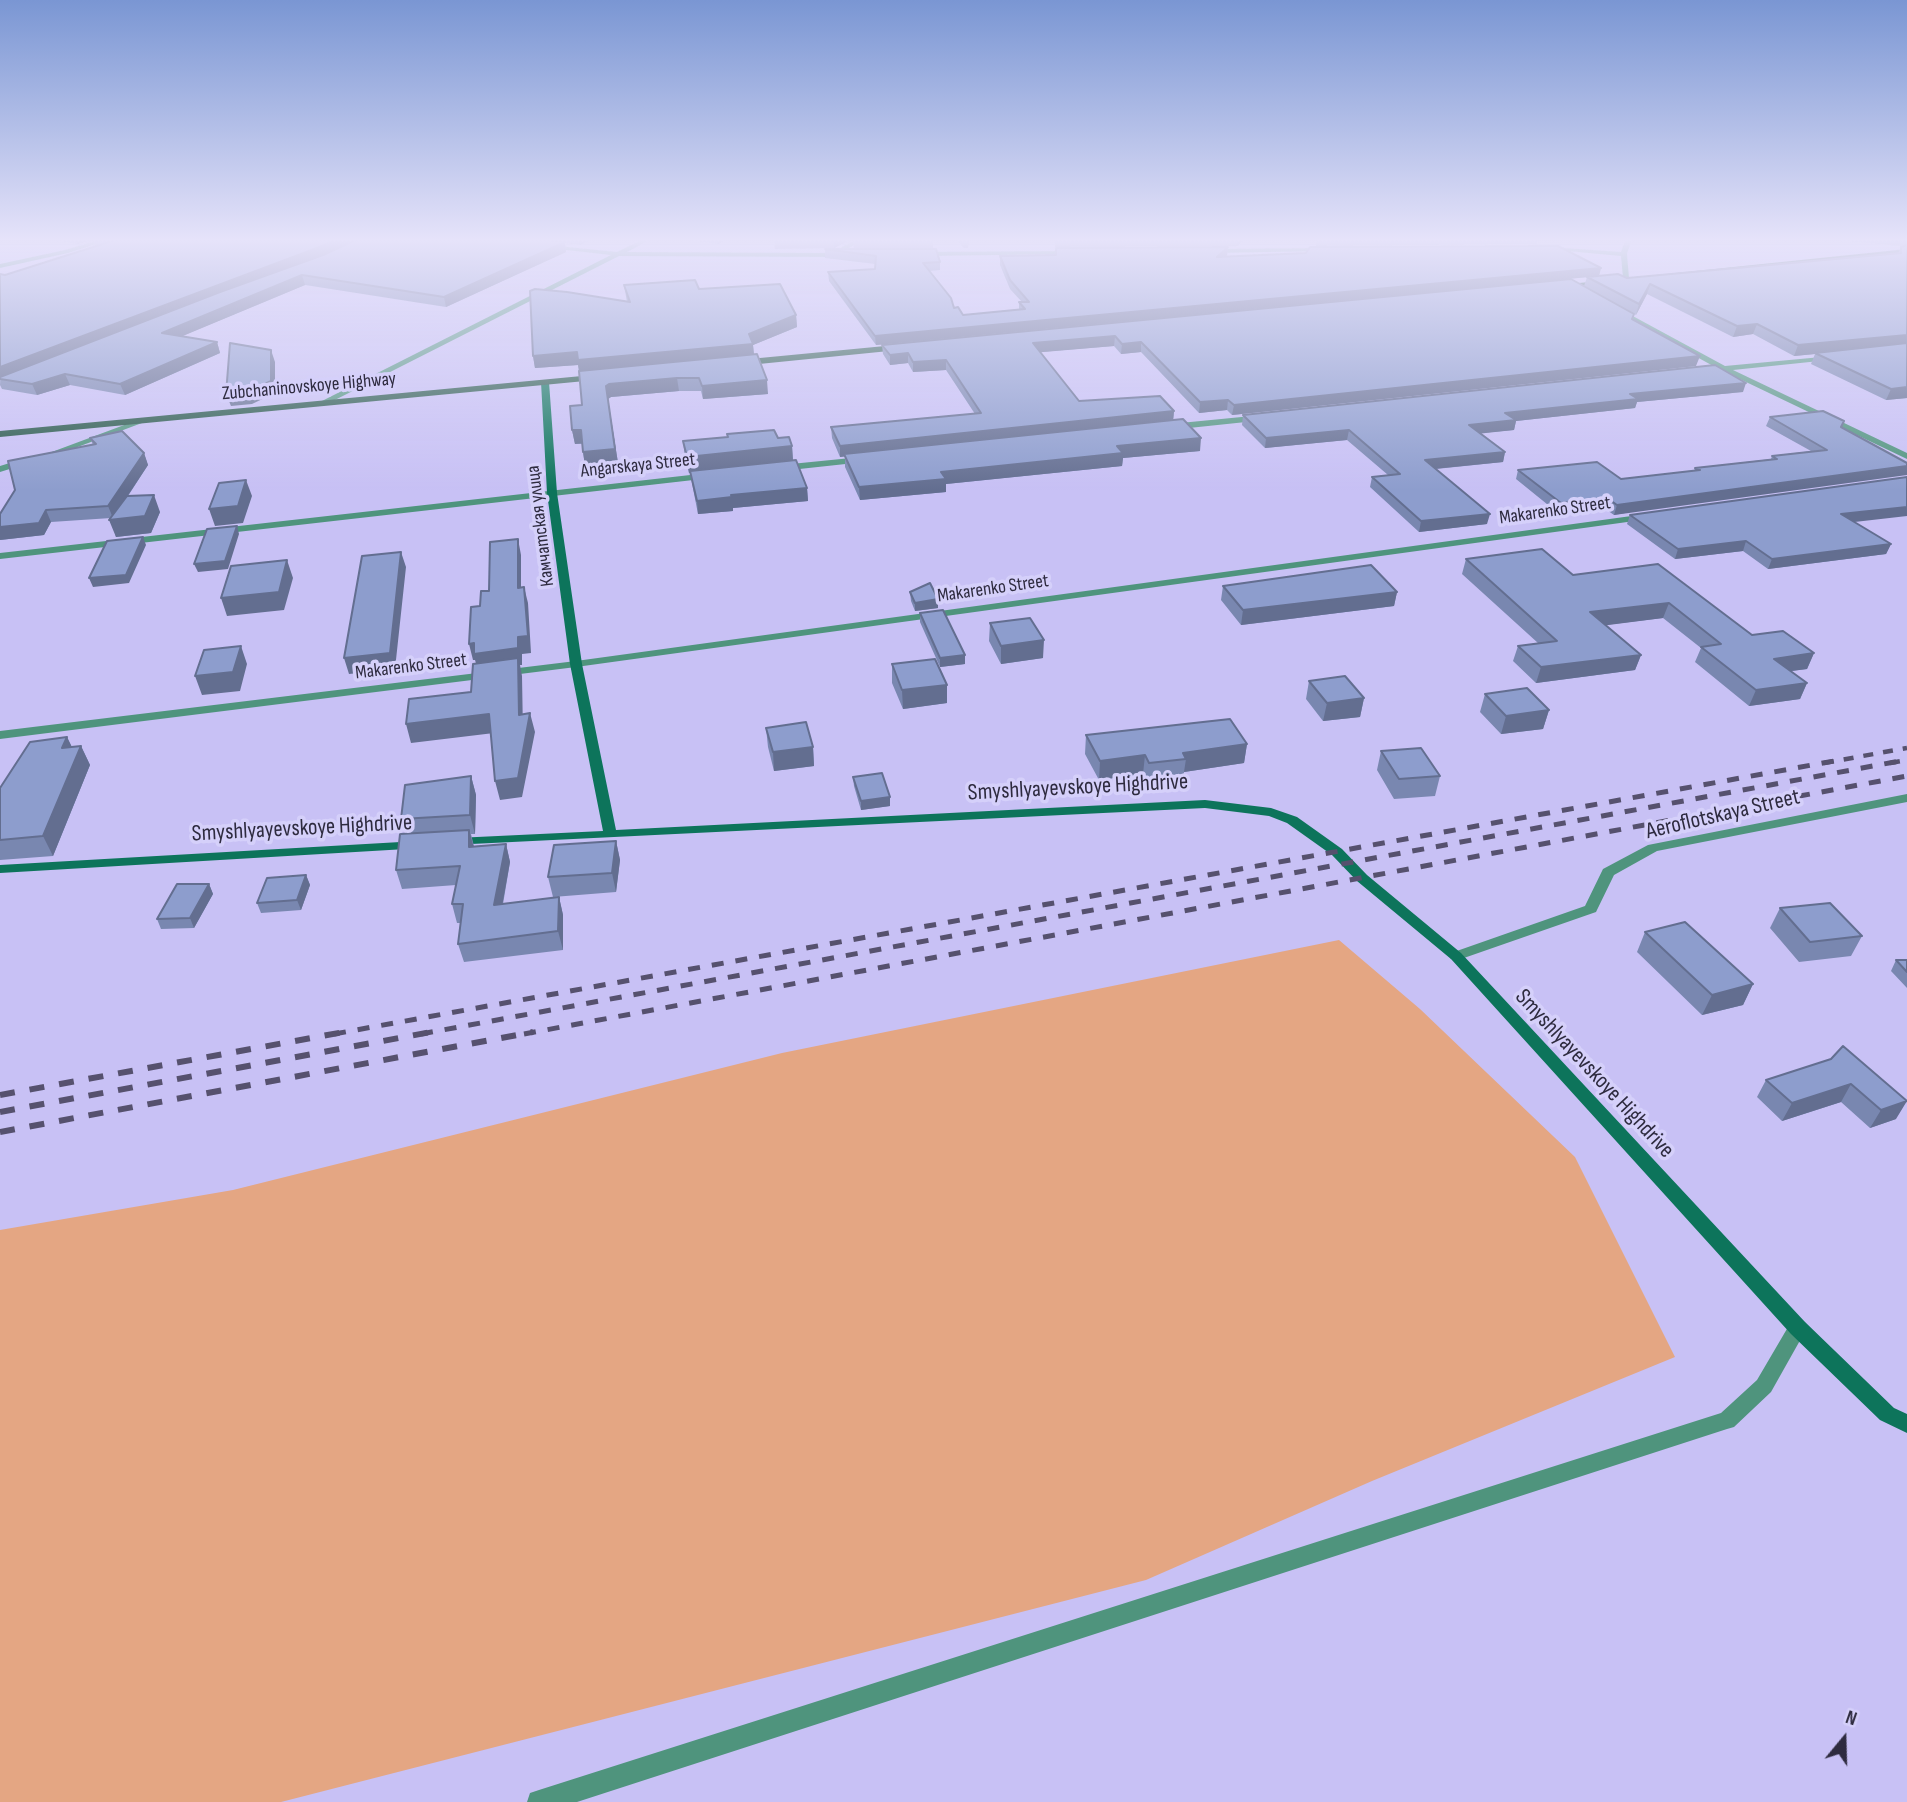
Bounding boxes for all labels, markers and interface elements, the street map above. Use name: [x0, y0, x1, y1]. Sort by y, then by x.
street label: Zubchaninovskoye Highway: [221, 368, 397, 406]
street label: Angarskaya Street: [580, 449, 696, 483]
street label: Камчатская улица: [522, 464, 560, 588]
street label: Makarenko Street: [1498, 492, 1612, 530]
street label: Makarenko Street: [936, 570, 1050, 608]
street label: Makarenko Street: [354, 649, 468, 685]
street label: Smyshlyayevskoye Highdrive: [967, 768, 1189, 808]
street label: Aeroflotskaya Street: [1643, 784, 1803, 846]
street label: Smyshlyayevskoye Highdrive: [191, 809, 413, 849]
street label: Smyshlyayevskoye Highdrive: [1509, 984, 1679, 1164]
north arrow: [1809, 1704, 1879, 1774]
text: N: [1842, 1706, 1860, 1731]

